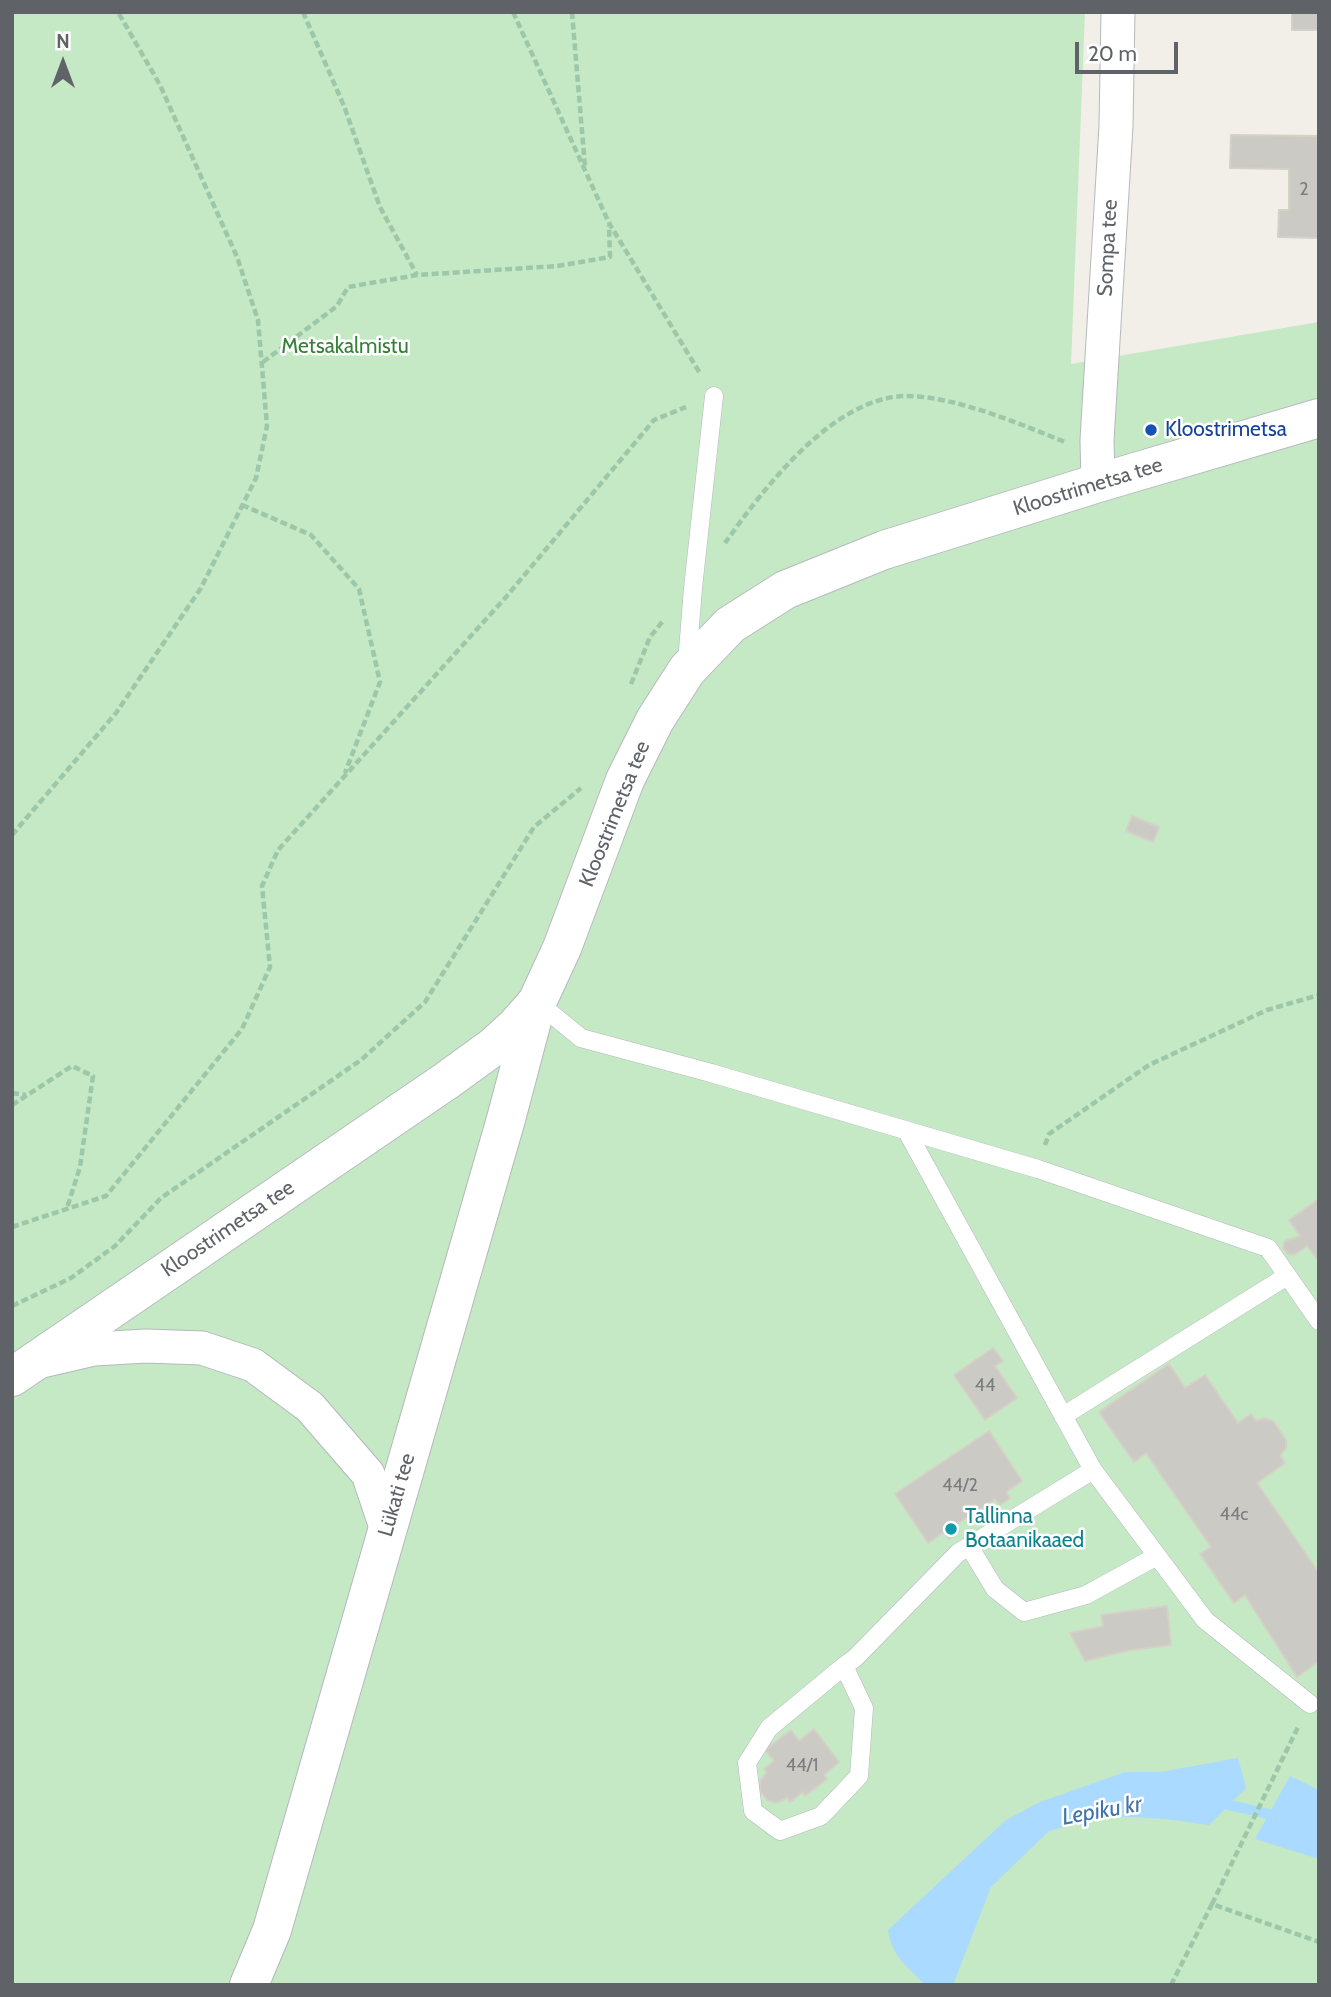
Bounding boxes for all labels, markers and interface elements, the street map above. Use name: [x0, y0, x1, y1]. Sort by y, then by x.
north arrow: [28, 28, 98, 98]
scale bar: [1079, 28, 1182, 72]
text: N: [56, 30, 70, 53]
text: 20 m: [1088, 41, 1137, 66]
house number: 2: [1299, 179, 1309, 201]
street label: Sompa tee: [1093, 199, 1123, 297]
park label: Metsakalmistu: [281, 334, 409, 360]
place label: Kloostrimetsa: [1165, 417, 1287, 443]
marker: Kloostrimetsa: [1143, 422, 1159, 438]
street label: Kloostrimetsa tee: [1010, 452, 1166, 522]
street label: Kloostrimetsa tee: [574, 737, 656, 891]
street label: Kloostrimetsa tee: [157, 1175, 299, 1283]
house number: 44: [975, 1375, 995, 1397]
street label: Lükati tee: [373, 1451, 421, 1539]
house number: 44/2: [942, 1475, 978, 1497]
place label: Tallinna Botaanikaaed: [965, 1504, 1084, 1554]
house number: 44c: [1220, 1504, 1248, 1526]
marker: Tallinna Botaanikaaed: [943, 1521, 959, 1537]
house number: 44/1: [786, 1755, 818, 1777]
water label: Lepiku kr: [1060, 1790, 1144, 1832]

